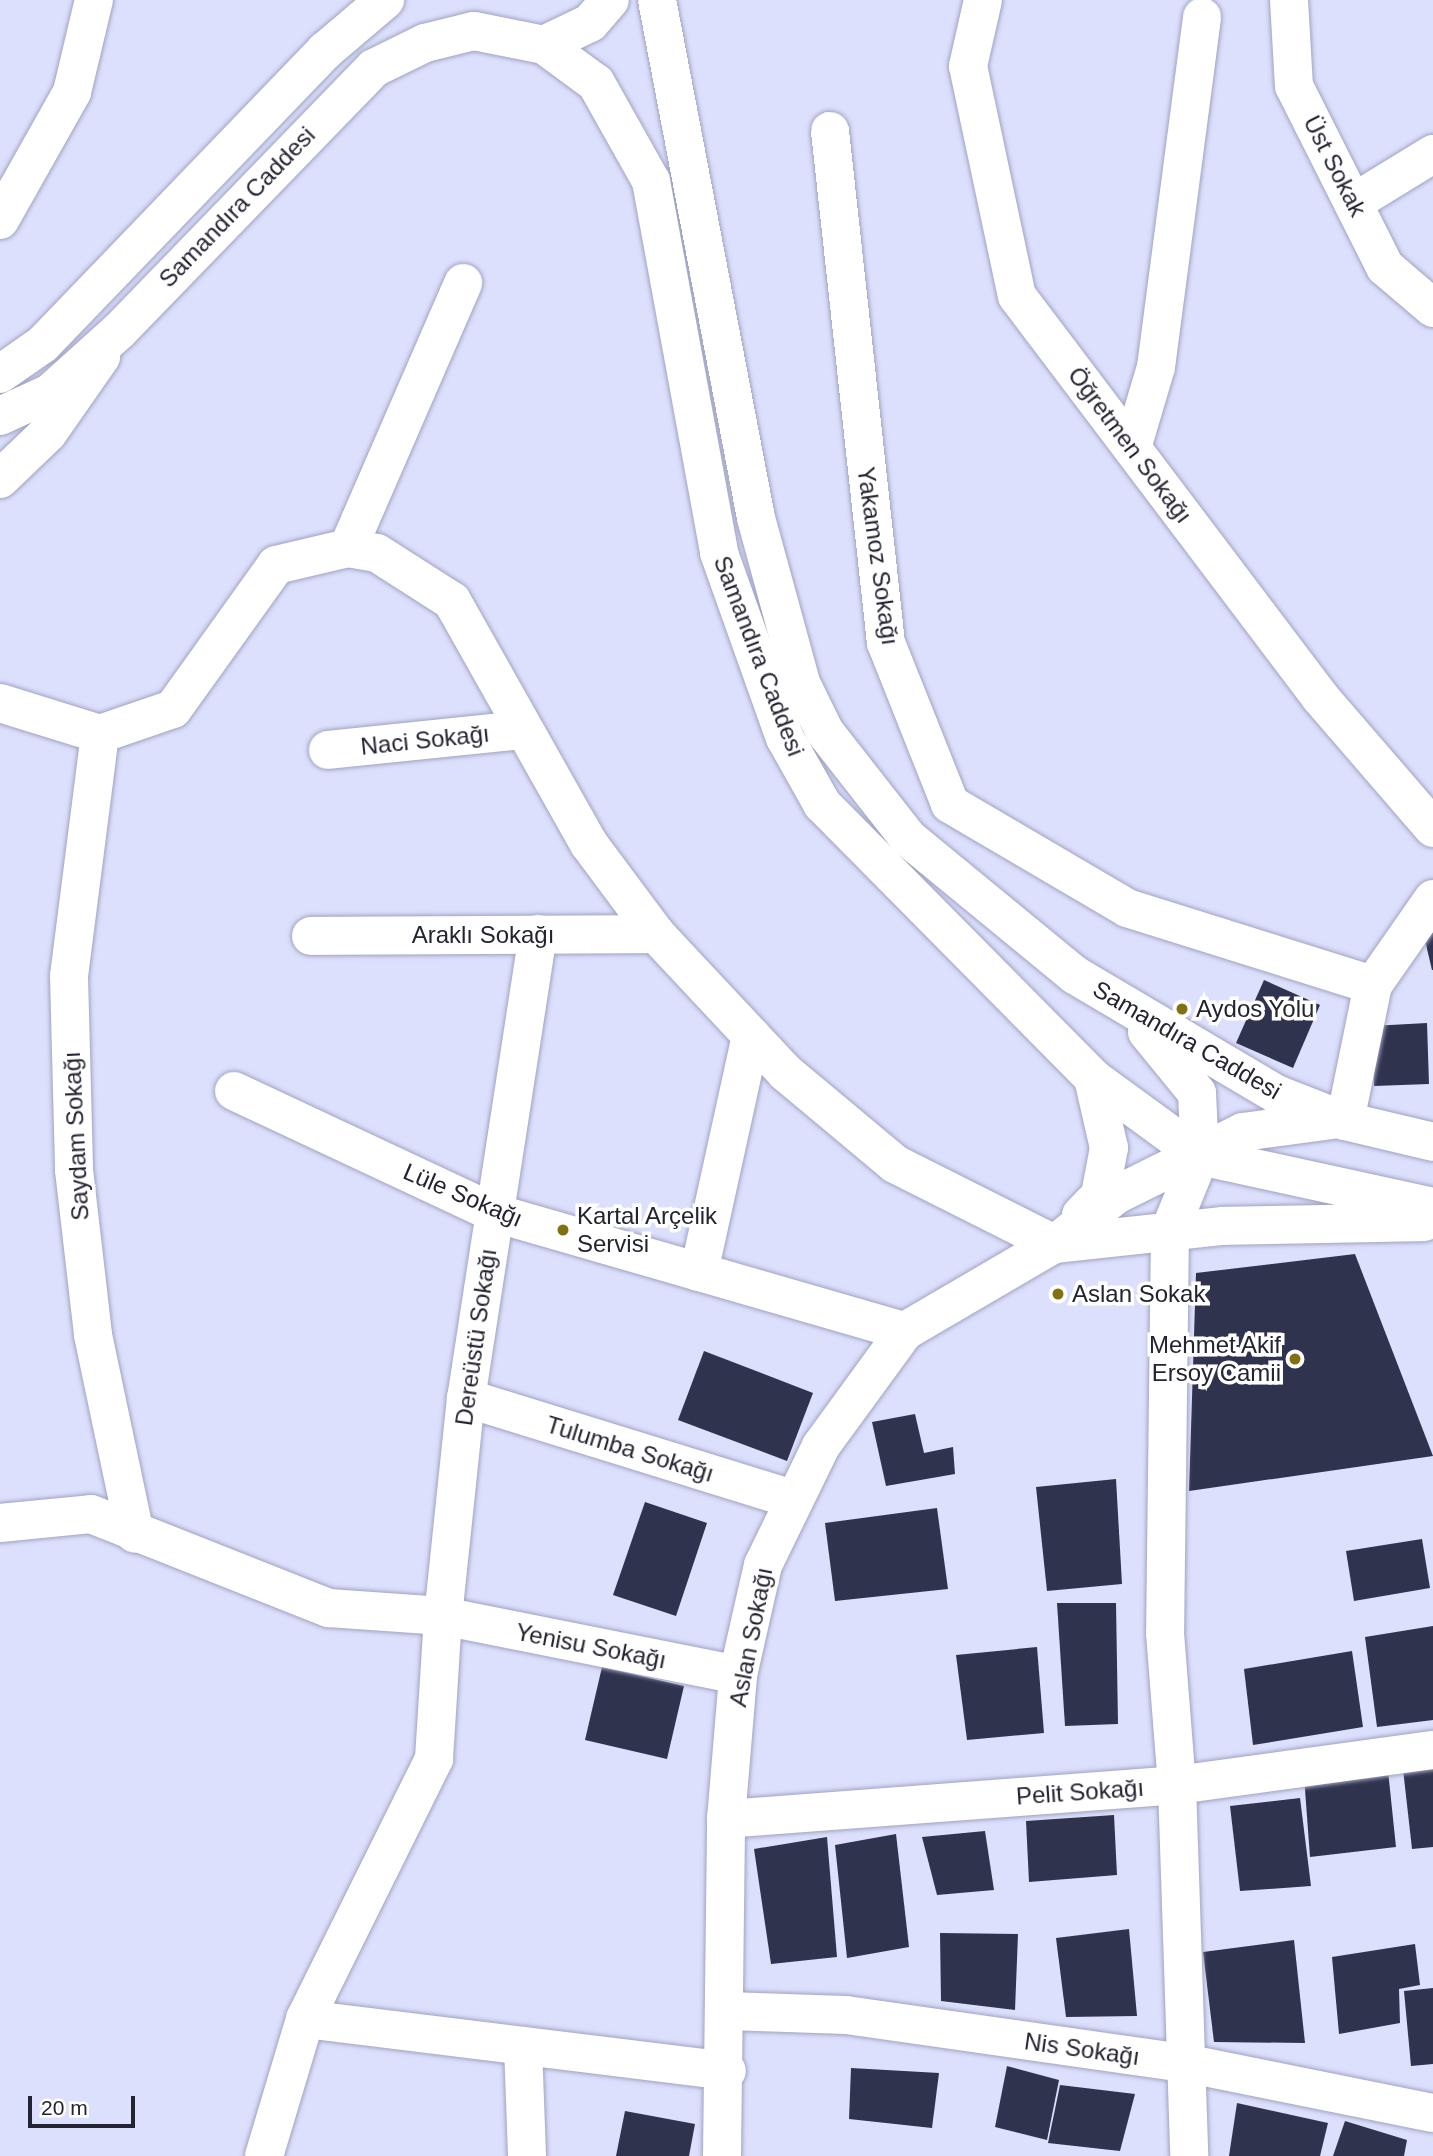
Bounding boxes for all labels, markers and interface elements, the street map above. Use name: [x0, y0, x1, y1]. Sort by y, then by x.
street label: Üst Sokak: [1297, 111, 1373, 221]
street label: Samandıra Caddesi: [153, 121, 321, 293]
street label: Öğretmen Sokağı: [1062, 361, 1198, 529]
street label: Yakamoz Sokağı: [851, 465, 905, 647]
street label: Samandıra Caddesi: [708, 552, 810, 760]
street label: Naci Sokağı: [359, 719, 491, 761]
street label: Araklı Sokağı: [412, 921, 554, 949]
street label: Samandıra Caddesi: [1088, 974, 1286, 1106]
place label: Aydos Yolu: [1196, 995, 1315, 1023]
marker: Aydos Yolu: [1174, 1001, 1190, 1017]
street label: Saydam Sokağı: [57, 1051, 95, 1221]
street label: Lüle Sokağı: [399, 1157, 527, 1233]
place label: Kartal Arçelik Servisi: [577, 1202, 718, 1258]
marker: Kartal Arçelik Servisi: [555, 1222, 571, 1238]
street label: Dereüstü Sokağı: [449, 1246, 503, 1428]
place label: Aslan Sokak: [1072, 1280, 1205, 1308]
marker: Aslan Sokak: [1050, 1286, 1066, 1302]
place label: Mehmet Akif Ersoy Camii: [1148, 1331, 1281, 1387]
marker: Mehmet Akif Ersoy Camii: [1287, 1351, 1303, 1367]
street label: Tulumba Sokağı: [543, 1410, 717, 1488]
street label: Aslan Sokağı: [723, 1565, 779, 1709]
street label: Yenisu Sokağı: [513, 1617, 669, 1675]
street label: Pelit Sokağı: [1015, 1773, 1145, 1811]
street label: Nis Sokağı: [1023, 2027, 1141, 2071]
scale bar: [32, 2082, 138, 2126]
text: 20 m: [41, 2096, 88, 2119]

